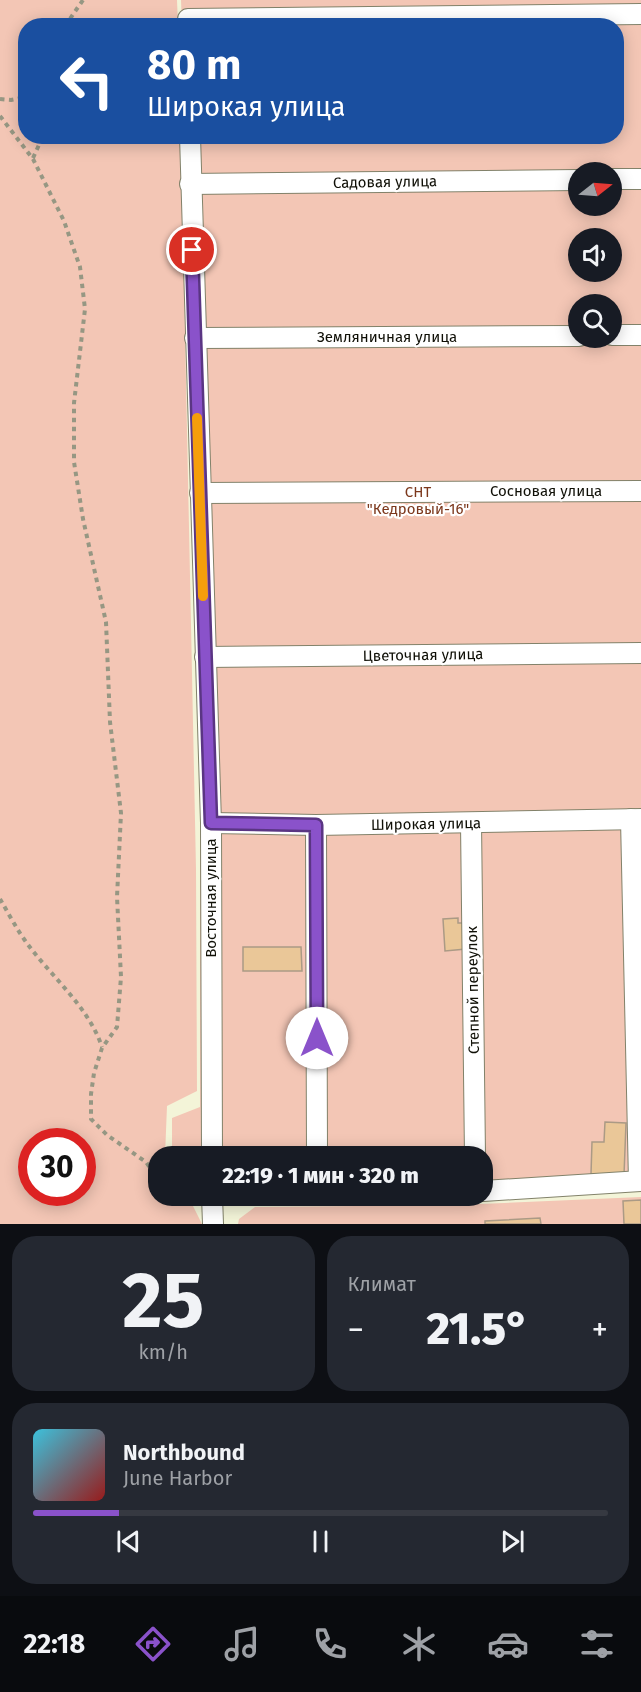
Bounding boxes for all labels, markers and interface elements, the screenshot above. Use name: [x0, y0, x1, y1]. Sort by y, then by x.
text: 80 m: [147, 40, 241, 90]
icon: left: [48, 42, 126, 120]
text: Широкая улица: [147, 91, 346, 123]
north arrow: [568, 162, 622, 216]
map controls: [568, 162, 622, 348]
street label: Садовая улица: [333, 172, 437, 192]
pin: [166, 224, 217, 275]
button: sound: [568, 228, 622, 282]
icon: arrive: [175, 233, 208, 266]
button: search: [568, 294, 622, 348]
street label: Земляничная улица: [317, 328, 457, 346]
street label: Сосновая улица: [490, 482, 602, 500]
park label: СНТ "Кедровый-16": [367, 483, 469, 518]
street label: Цветочная улица: [363, 645, 483, 665]
street label: Широкая улица: [371, 814, 481, 834]
street label: Восточная улица: [202, 838, 220, 958]
street label: Степной переулок: [463, 926, 483, 1054]
position arrow: [285, 1006, 349, 1070]
speed limit sign: 30: [18, 1128, 96, 1206]
text: 22:19 · 1 мин · 320 m: [222, 1162, 419, 1189]
text: 25: [122, 1254, 204, 1348]
text: Климат: [348, 1272, 416, 1296]
text: 21.5°: [426, 1302, 529, 1356]
text: −: [348, 1310, 364, 1350]
text: +: [592, 1310, 608, 1350]
text: km/h: [139, 1340, 188, 1364]
text: Northbound: [123, 1439, 245, 1466]
text: June Harbor: [123, 1466, 232, 1490]
icon: previous: [112, 1525, 145, 1558]
icon: pause: [304, 1525, 337, 1558]
icon: next: [496, 1525, 529, 1558]
icon: directions: [132, 1623, 174, 1665]
icon: music: [221, 1623, 263, 1665]
icon: phone: [309, 1623, 351, 1665]
icon: climate: [398, 1623, 440, 1665]
icon: car: [487, 1623, 529, 1665]
icon: filters: [576, 1623, 618, 1665]
text: 22:18: [23, 1628, 85, 1660]

